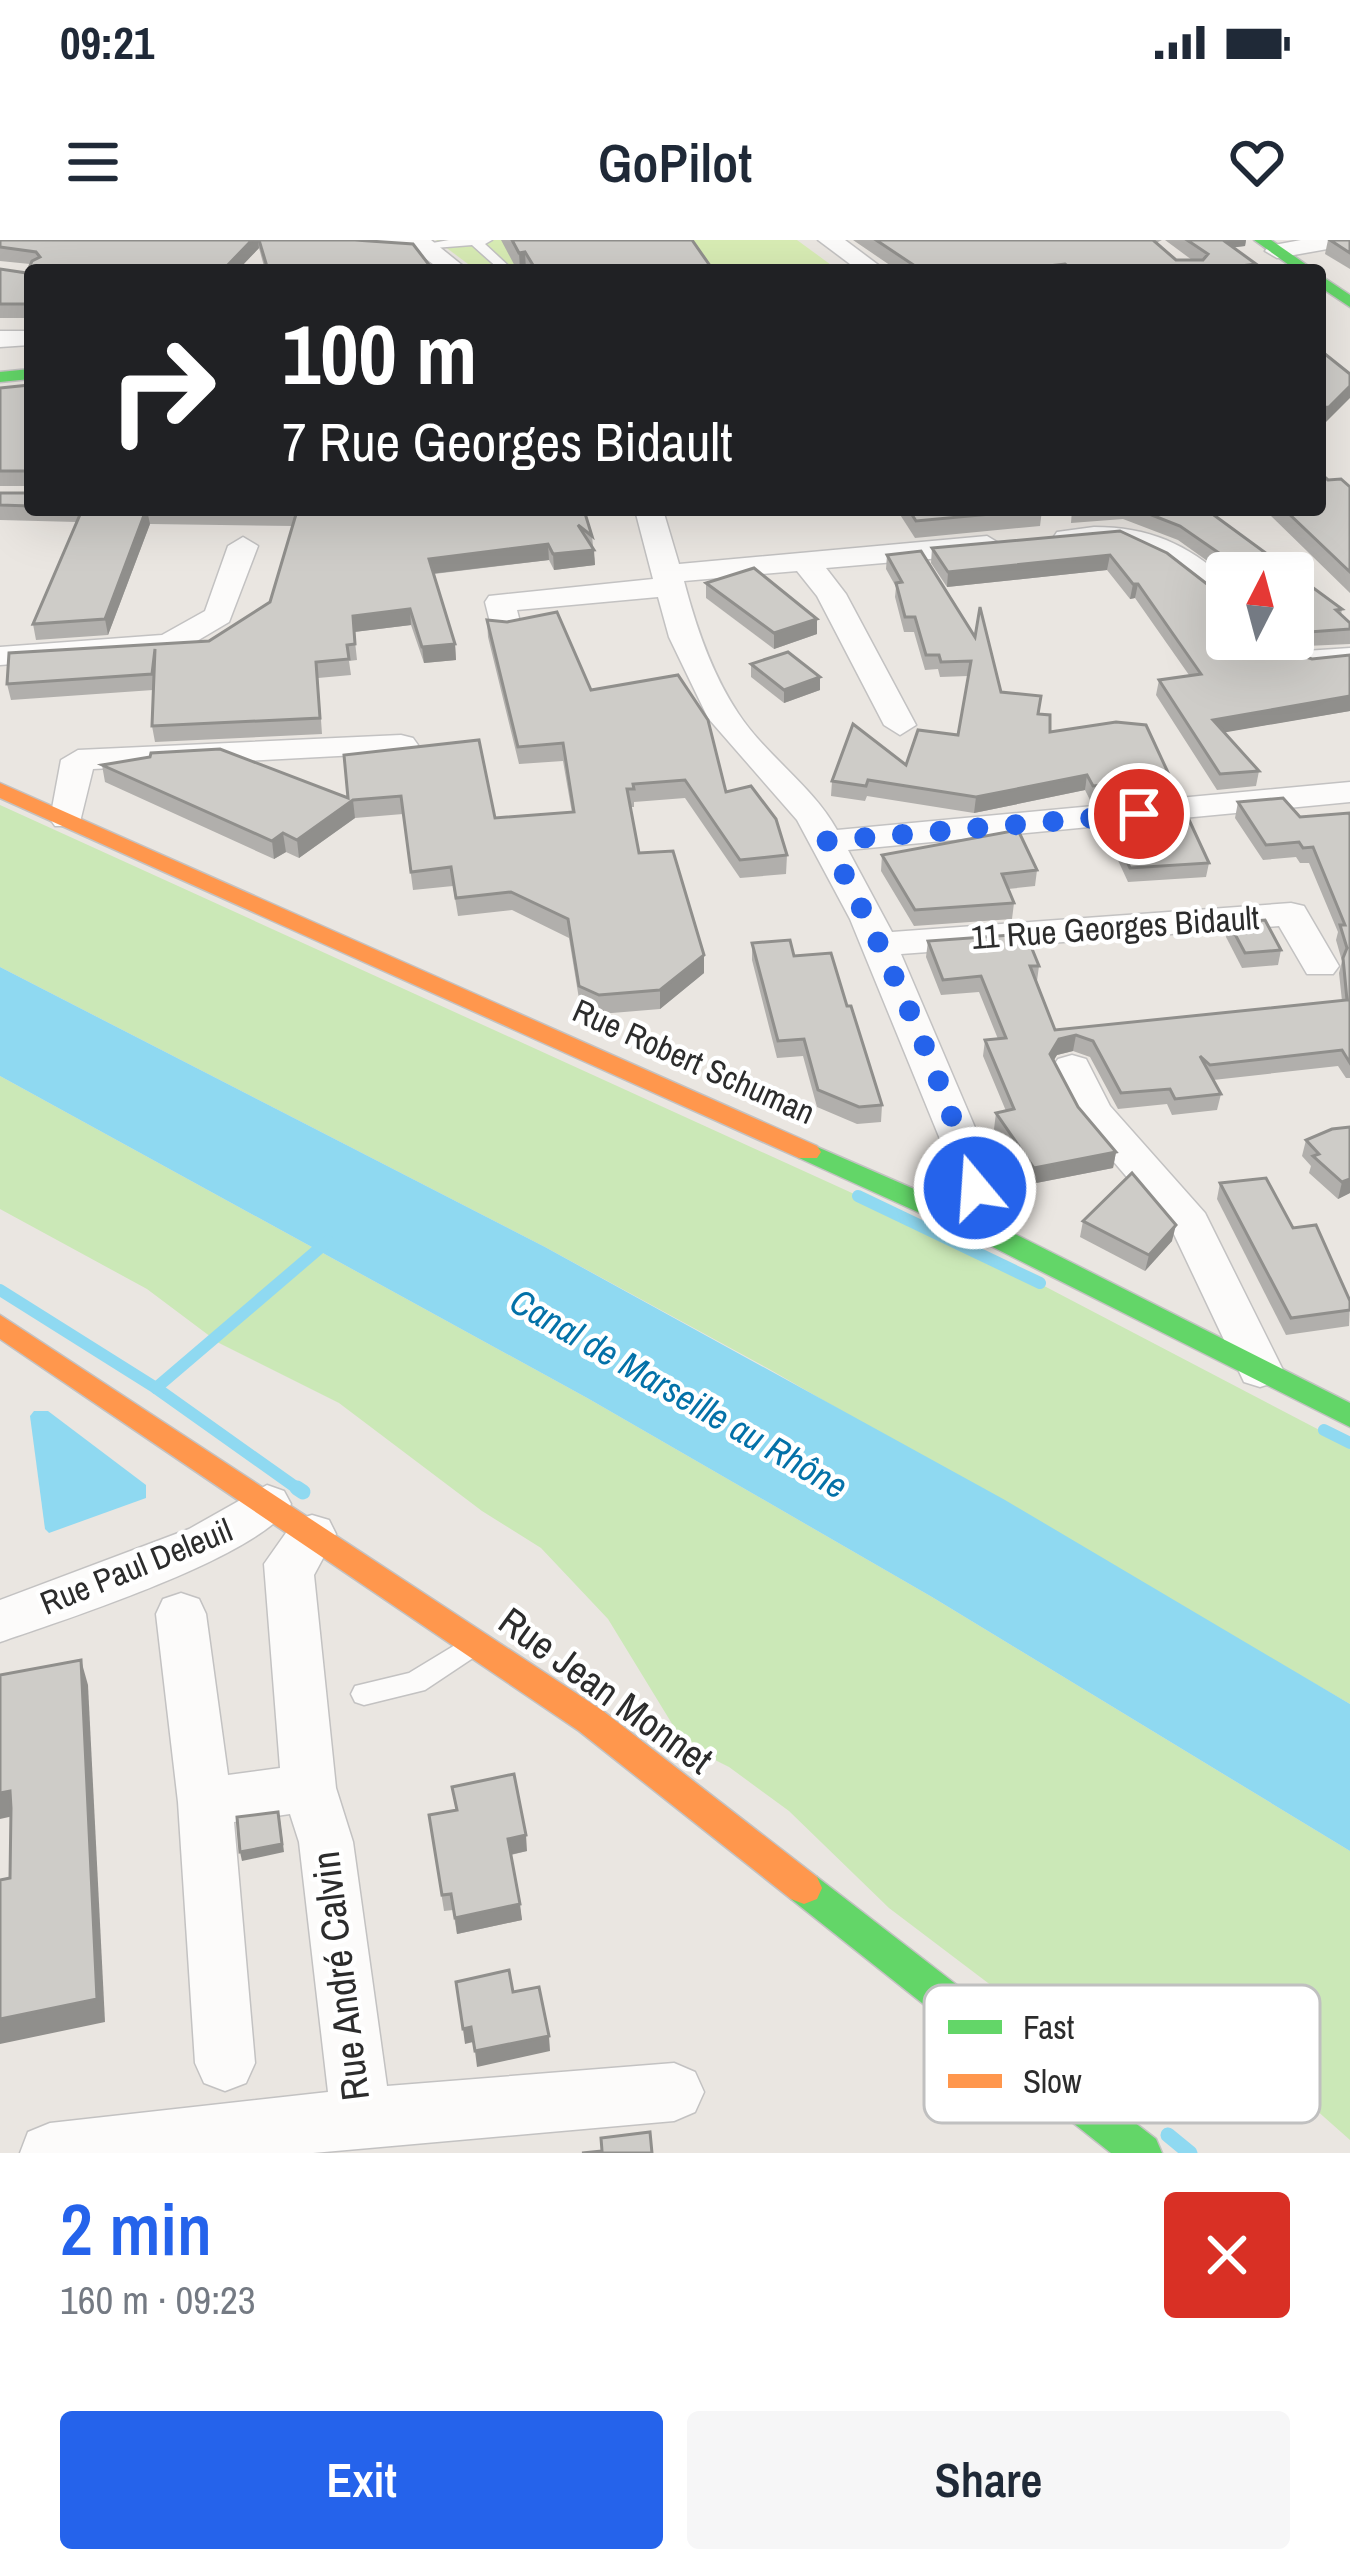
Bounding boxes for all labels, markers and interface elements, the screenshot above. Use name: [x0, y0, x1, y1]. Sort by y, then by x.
text: 09:21: [60, 12, 154, 73]
text: GoPilot: [598, 126, 752, 199]
icon: menu: [60, 129, 126, 195]
icon: heart: [1224, 129, 1290, 195]
text: 100 m: [282, 297, 477, 410]
icon: right: [84, 312, 240, 468]
text: 7 Rue Georges Bidault: [282, 405, 732, 478]
north arrow: [1206, 552, 1314, 660]
map controls: [1206, 552, 1314, 660]
pin: [1088, 763, 1190, 865]
icon: arrive: [1106, 781, 1172, 847]
street label: 11 Rue Georges Bidault: [970, 895, 1260, 959]
street label: Rue Robert Schuman: [566, 988, 822, 1134]
position arrow: [912, 1125, 1038, 1251]
water label: Canal de Marseille au Rhône: [501, 1277, 857, 1509]
street label: Rue Paul Deleuil: [34, 1508, 238, 1624]
street label: Rue Jean Monnet: [489, 1595, 723, 1785]
street label: Rue André Calvin: [299, 1848, 381, 2104]
legend: [924, 1985, 1320, 2123]
text: Fast: [1023, 2005, 1074, 2049]
text: Slow: [1023, 2059, 1082, 2103]
text: 2 min: [60, 2180, 212, 2277]
button: close: [1164, 2192, 1290, 2318]
text: 160 m · 09:23: [60, 2274, 256, 2326]
button: Exit: [60, 2411, 663, 2549]
button: Share: [687, 2411, 1290, 2549]

